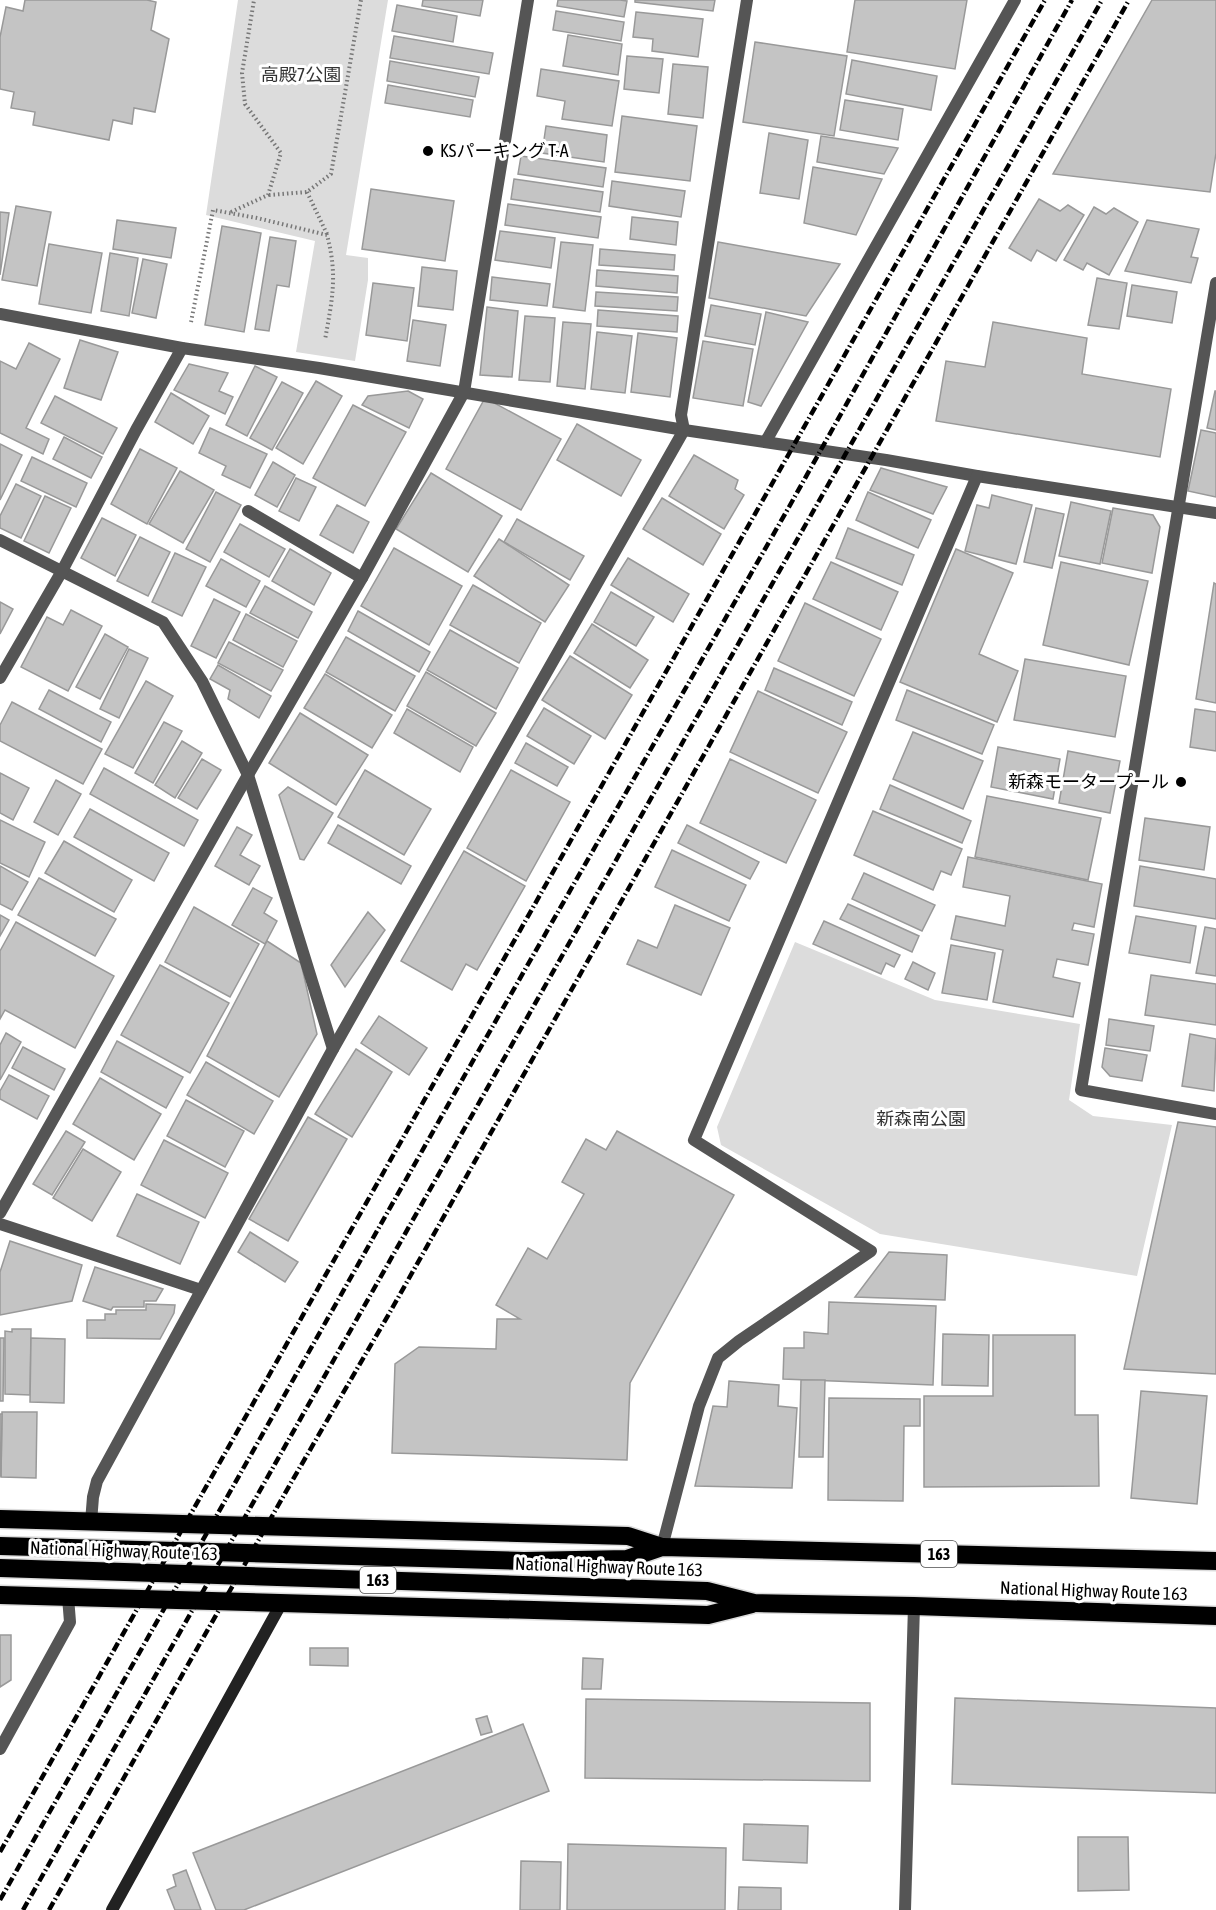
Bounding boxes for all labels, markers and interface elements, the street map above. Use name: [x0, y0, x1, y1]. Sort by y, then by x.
park label: 高殿7公園: [261, 64, 341, 85]
place label: KSパーキング T-A: [440, 140, 569, 161]
marker: KSパーキング T-A: [421, 144, 435, 158]
place label: 新森モータープール: [1008, 771, 1169, 792]
marker: 新森モータープール: [1174, 775, 1188, 789]
park label: 新森南公園: [876, 1108, 966, 1129]
street label: National Highway Route 163: [30, 1537, 218, 1564]
road number: 163: [921, 1541, 957, 1567]
street label: National Highway Route 163: [515, 1553, 703, 1580]
road number: 163: [360, 1567, 396, 1593]
street label: National Highway Route 163: [1000, 1577, 1188, 1604]

